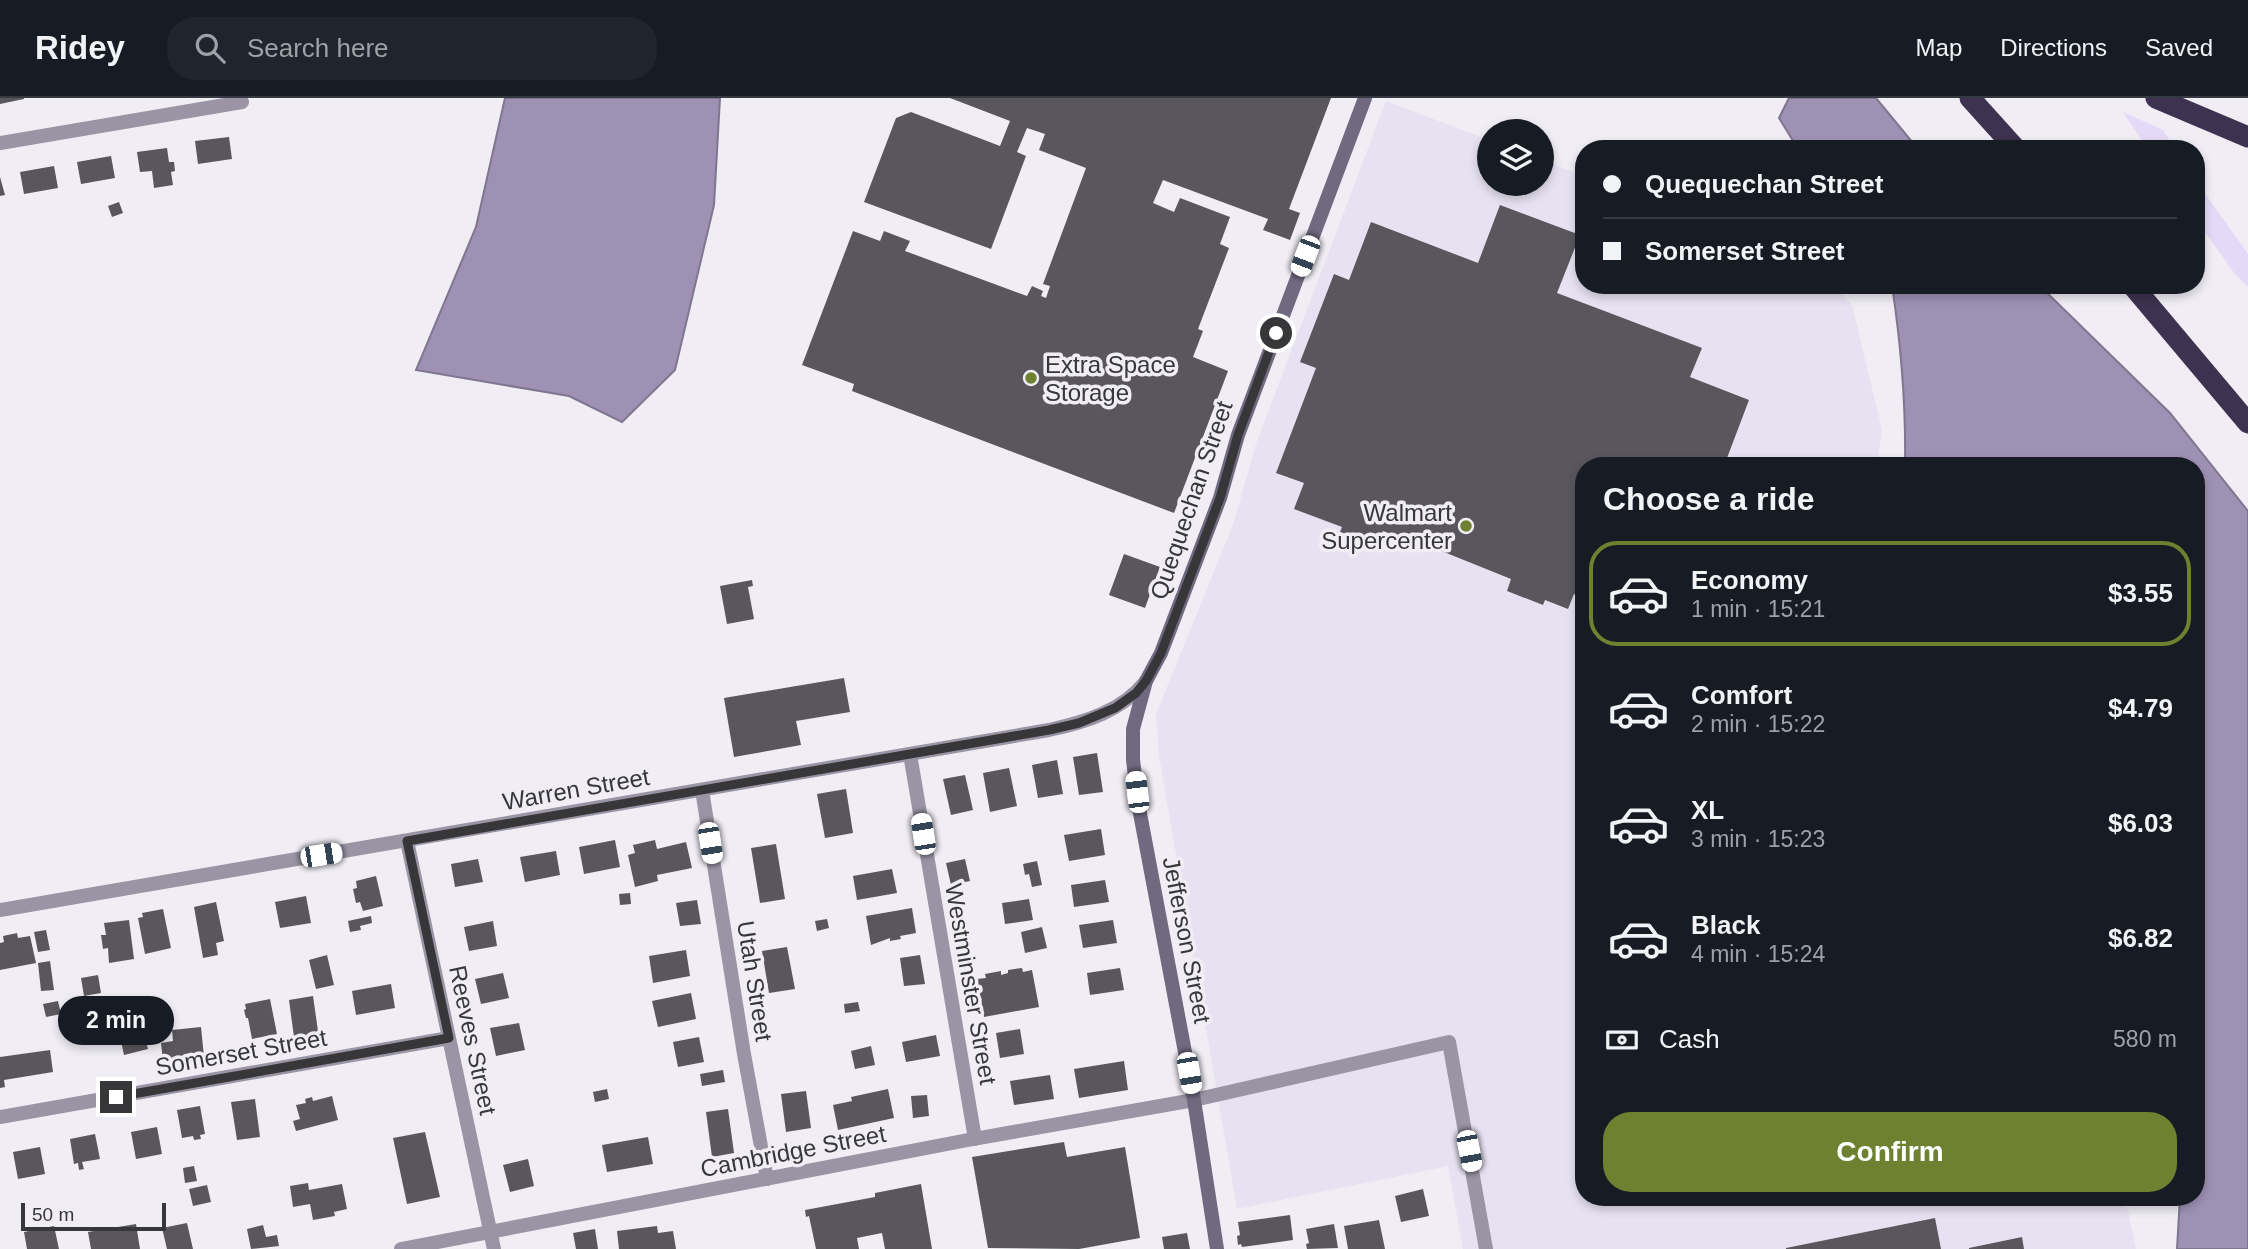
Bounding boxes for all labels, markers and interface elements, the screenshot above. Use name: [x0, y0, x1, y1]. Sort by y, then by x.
search box: [167, 17, 657, 80]
text: Ridey: [35, 29, 125, 66]
icon: search: [191, 29, 229, 67]
text: Search here: [247, 33, 389, 63]
text: Map: [1916, 34, 1962, 61]
text: Directions: [2000, 34, 2107, 61]
text: Saved: [2145, 34, 2213, 61]
map controls: [1477, 119, 1554, 196]
button: layers: [1477, 119, 1554, 196]
text: Quequechan Street: [1645, 169, 1883, 199]
car: [1288, 233, 1323, 279]
text: Somerset Street: [1645, 236, 1844, 266]
route start: [1260, 317, 1292, 349]
place label: Extra Space Storage: [1045, 351, 1176, 406]
marker: Extra Space Storage: [1023, 370, 1039, 386]
street label: Quequechan Street: [1144, 397, 1238, 603]
text: Choose a ride: [1603, 481, 1815, 517]
place label: Walmart Supercenter: [1321, 499, 1452, 554]
marker: Walmart Supercenter: [1458, 518, 1474, 534]
icon: car: [1607, 562, 1670, 625]
text: Economy: [1691, 565, 1808, 595]
text: $3.55: [2108, 578, 2173, 608]
text: 1 min · 15:21: [1691, 596, 1825, 622]
icon: car: [1607, 677, 1670, 740]
text: Comfort: [1691, 680, 1792, 710]
text: $4.79: [2108, 693, 2173, 723]
text: 2 min · 15:22: [1691, 711, 1825, 737]
street label: Warren Street: [501, 763, 652, 815]
car: [1125, 770, 1150, 814]
icon: car: [1607, 792, 1670, 855]
text: XL: [1691, 795, 1724, 825]
text: $6.03: [2108, 808, 2173, 838]
car: [910, 812, 937, 856]
car: [697, 821, 724, 865]
text: 3 min · 15:23: [1691, 826, 1825, 852]
car: [299, 841, 344, 869]
street label: Jefferson Street: [1158, 854, 1216, 1026]
street label: Westminster Street: [940, 881, 1002, 1087]
icon: car: [1607, 907, 1670, 970]
text: Black: [1691, 910, 1760, 940]
street label: Utah Street: [732, 919, 778, 1043]
text: $6.82: [2108, 923, 2173, 953]
text: 4 min · 15:24: [1691, 941, 1825, 967]
street label: Reeves Street: [444, 963, 502, 1118]
callout: 2 min: [58, 996, 174, 1044]
text: 2 min: [86, 1007, 146, 1033]
icon: cash: [1603, 1021, 1641, 1059]
street label: Somerset Street: [153, 1024, 329, 1080]
text: Cash: [1659, 1024, 1720, 1054]
text: 580 m: [2113, 1026, 2177, 1052]
car: [1176, 1050, 1203, 1096]
route end: [100, 1081, 132, 1113]
button: Confirm: [1603, 1112, 2177, 1192]
street label: Cambridge Street: [698, 1120, 888, 1182]
car: [1455, 1128, 1484, 1174]
scale bar: [21, 1200, 166, 1232]
text: 50 m: [32, 1204, 74, 1225]

